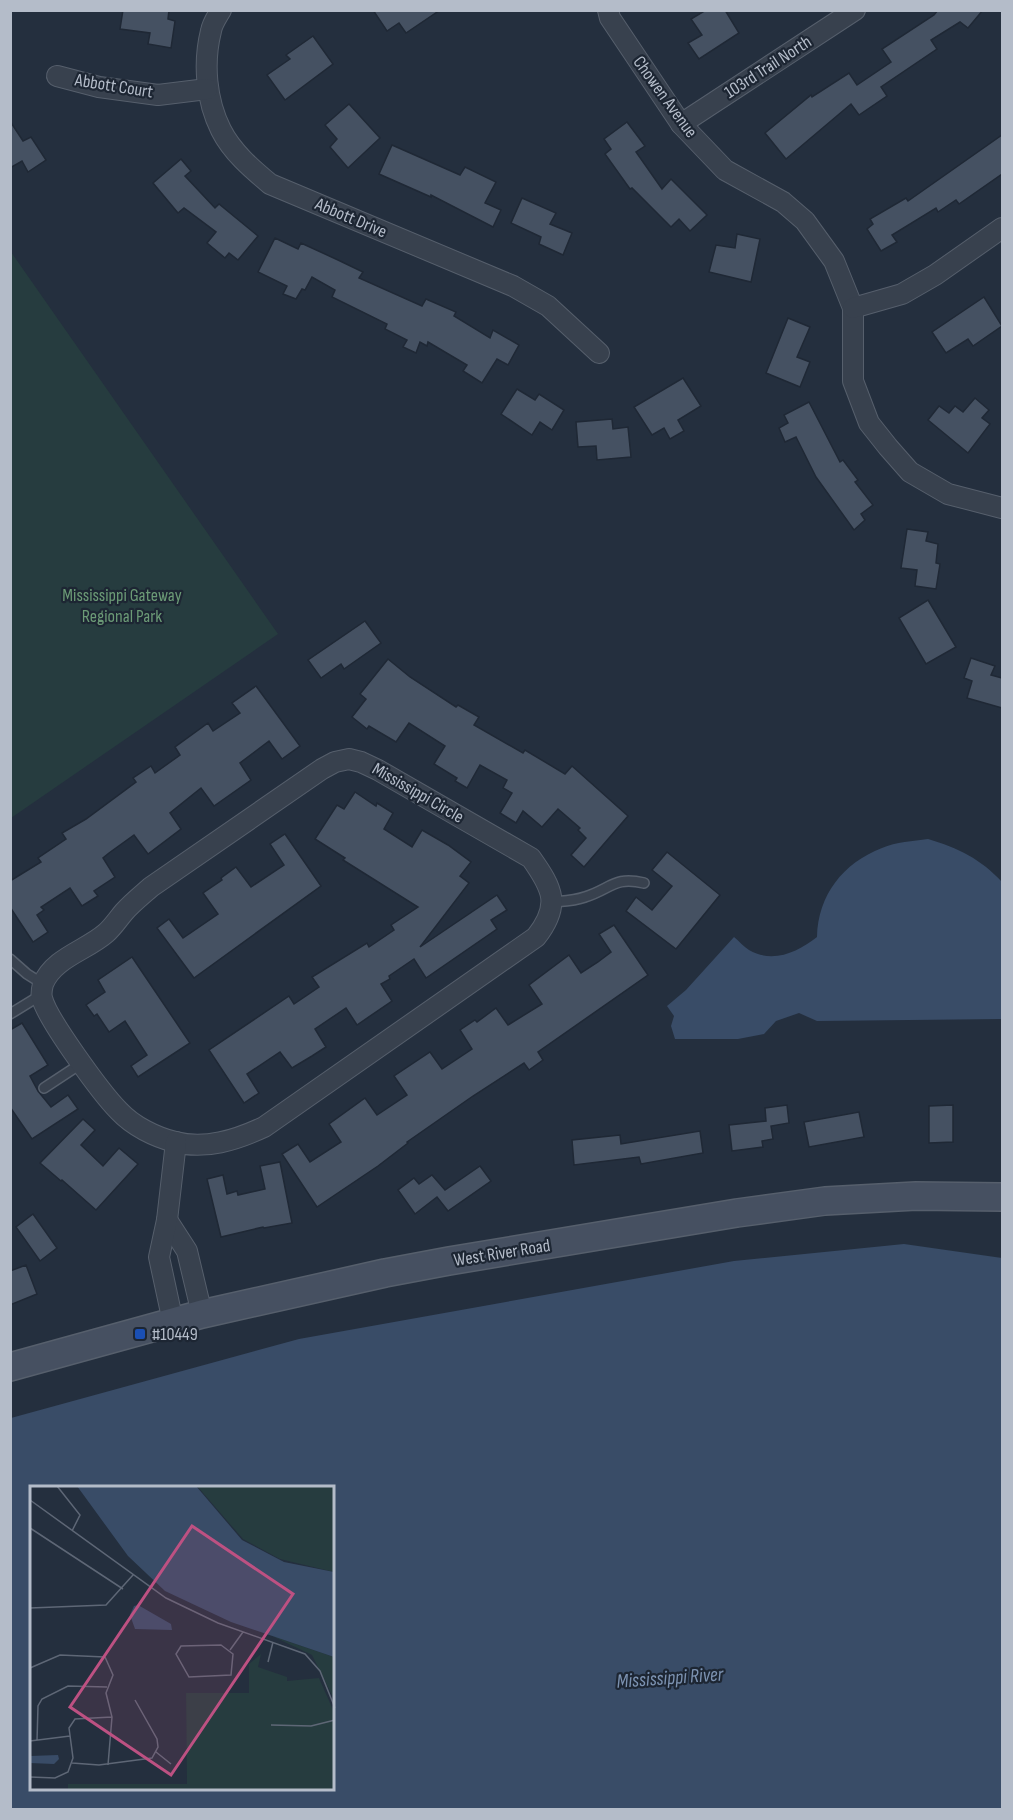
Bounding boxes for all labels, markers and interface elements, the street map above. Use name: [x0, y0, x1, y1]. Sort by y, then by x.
street label: 103rd Trail North: [720, 31, 816, 103]
street label: Chowen Avenue: [628, 52, 702, 142]
street label: Abbott Court: [73, 69, 155, 103]
street label: Abbott Drive: [311, 193, 390, 242]
park label: Mississippi Gateway Regional Park: [62, 585, 182, 627]
street label: Mississippi Circle: [369, 758, 467, 828]
street label: West River Road: [452, 1235, 552, 1271]
place label: #10449: [152, 1324, 198, 1345]
marker: #10449: [133, 1327, 147, 1341]
inset map: [30, 1486, 334, 1790]
water label: Mississippi River: [616, 1662, 726, 1694]

